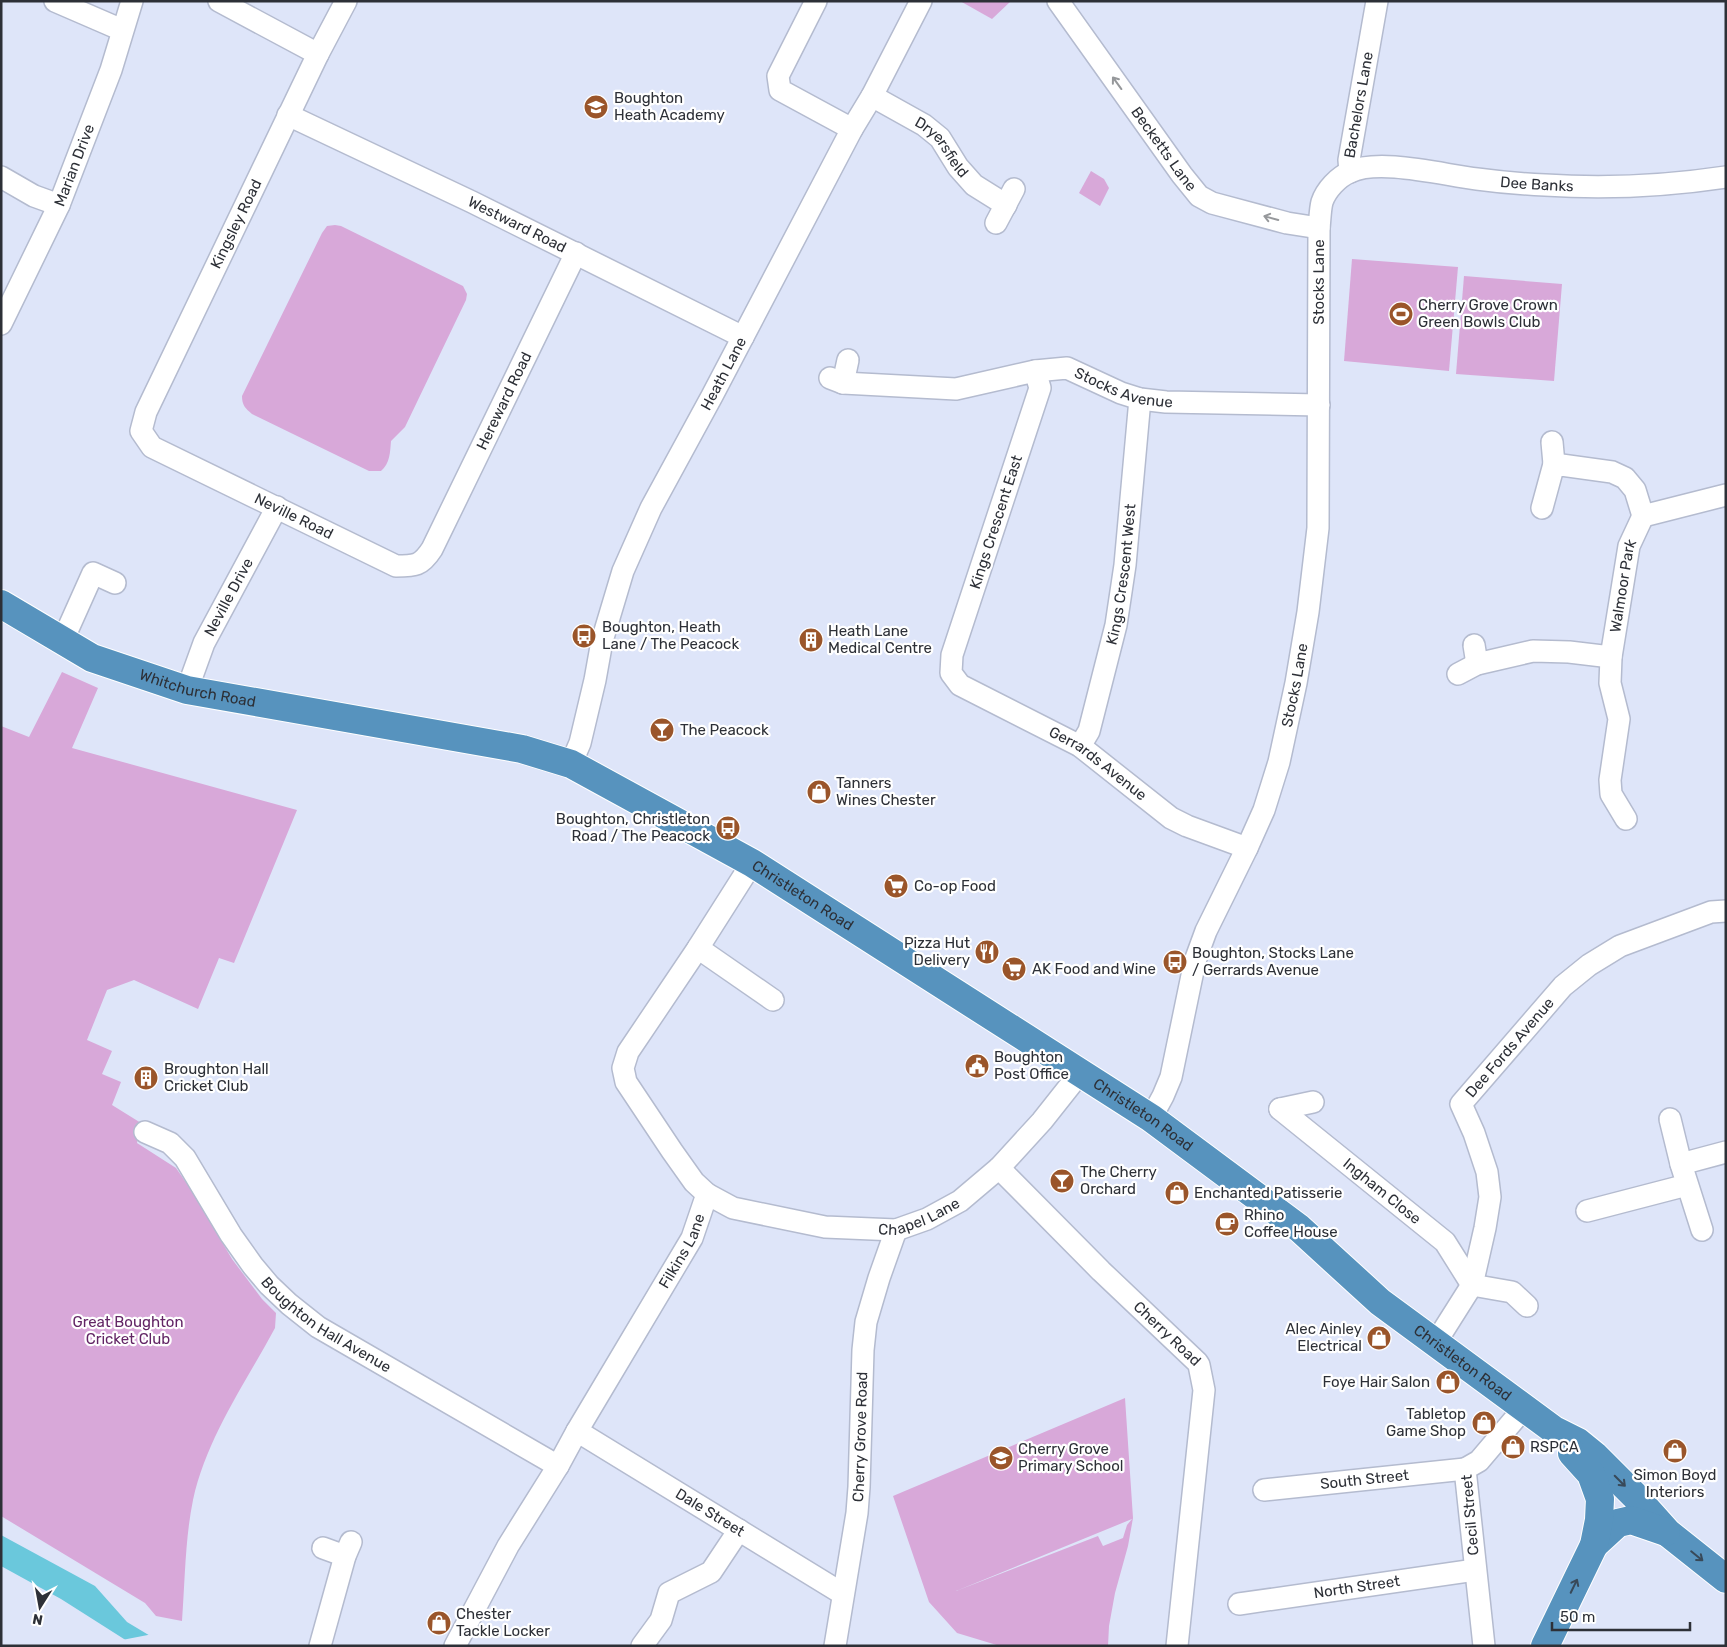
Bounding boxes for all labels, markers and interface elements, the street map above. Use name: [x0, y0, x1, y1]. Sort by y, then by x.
street label: Bachelors Lane: [1341, 50, 1377, 159]
one-way arrow: [1112, 77, 1122, 91]
place label: Boughton Heath Academy: [614, 89, 725, 124]
school or university icon: Boughton Heath Academy: [583, 94, 609, 120]
street label: Becketts Lane: [1127, 103, 1200, 195]
street label: Dryersfield: [912, 113, 972, 181]
street label: Marian Drive: [50, 122, 98, 209]
street label: Dee Banks: [1499, 173, 1574, 195]
street label: Kingsley Road: [207, 176, 265, 272]
street label: Westward Road: [465, 192, 569, 257]
one-way arrow: [1263, 213, 1279, 222]
street label: Stocks Lane: [1310, 239, 1328, 325]
place label: Cherry Grove Crown Green Bowls Club: [1418, 296, 1558, 331]
sports icon: Cherry Grove Crown Green Bowls Club: [1388, 301, 1414, 327]
street label: Heath Lane: [697, 334, 750, 413]
street label: Hereward Road: [473, 349, 535, 453]
street label: Stocks Avenue: [1071, 364, 1173, 411]
street label: Kings Crescent East: [966, 453, 1026, 591]
street label: Neville Road: [251, 489, 336, 543]
street label: Kings Crescent West: [1102, 503, 1140, 647]
street label: Walmoor Park: [1606, 536, 1640, 634]
street label: Neville Drive: [200, 555, 257, 639]
place label: Boughton, Heath Lane / The Peacock: [602, 618, 739, 653]
place label: Heath Lane Medical Centre: [828, 622, 932, 657]
bus stop icon: Boughton, Heath Lane / The Peacock: [571, 623, 597, 649]
building icon: Heath Lane Medical Centre: [798, 627, 824, 653]
street label: Stocks Lane: [1278, 642, 1312, 729]
street label: Whitchurch Road: [137, 666, 257, 711]
bar icon: The Peacock: [649, 717, 675, 743]
place label: The Peacock: [680, 721, 769, 739]
street label: Gerrards Avenue: [1046, 723, 1150, 804]
place label: Tanners Wines Chester: [836, 774, 936, 809]
shop icon: Tanners Wines Chester: [806, 779, 832, 805]
place label: Boughton, Christleton Road / The Peacock: [556, 810, 710, 845]
bus stop icon: Boughton, Christleton Road / The Peacock: [715, 815, 741, 841]
street label: Christleton Road: [749, 856, 857, 934]
supermarket icon: Co-op Food: [883, 873, 909, 899]
place label: Co-op Food: [914, 877, 996, 895]
place label: Pizza Hut Delivery: [904, 934, 970, 969]
restaurant icon: Pizza Hut Delivery: [974, 939, 1000, 965]
place label: Boughton, Stocks Lane / Gerrards Avenue: [1192, 944, 1354, 979]
bus stop icon: Boughton, Stocks Lane / Gerrards Avenue: [1162, 949, 1188, 975]
supermarket icon: AK Food and Wine: [1001, 956, 1027, 982]
place label: AK Food and Wine: [1032, 960, 1156, 978]
street label: Dee Fords Avenue: [1462, 994, 1558, 1101]
place label: Boughton Post Office: [994, 1048, 1069, 1083]
public building icon: Boughton Post Office: [964, 1053, 990, 1079]
place label: Broughton Hall Cricket Club: [164, 1060, 269, 1095]
building icon: Broughton Hall Cricket Club: [133, 1065, 159, 1091]
street label: Christleton Road: [1090, 1074, 1197, 1155]
street label: Ingham Close: [1339, 1154, 1425, 1228]
place label: The Cherry Orchard: [1080, 1163, 1157, 1198]
bar icon: The Cherry Orchard: [1049, 1168, 1075, 1194]
shop icon: Enchanted Patisserie: [1164, 1180, 1190, 1206]
place label: Enchanted Patisserie: [1194, 1184, 1342, 1202]
street label: Chapel Lane: [878, 1194, 963, 1239]
place label: Rhino Coffee House: [1244, 1206, 1338, 1241]
street label: Filkins Lane: [655, 1211, 709, 1292]
cafe icon: Rhino Coffee House: [1214, 1211, 1240, 1237]
street label: Boughton Hall Avenue: [257, 1273, 394, 1376]
street label: Cherry Road: [1130, 1297, 1205, 1370]
park label: Great Boughton Cricket Club: [72, 1313, 184, 1348]
place label: Alec Ainley Electrical: [1286, 1320, 1362, 1355]
street label: Christleton Road: [1410, 1321, 1515, 1405]
shop icon: Alec Ainley Electrical: [1366, 1325, 1392, 1351]
shop icon: Foye Hair Salon: [1435, 1369, 1461, 1395]
street label: Cherry Grove Road: [849, 1371, 871, 1503]
place label: Foye Hair Salon: [1322, 1373, 1430, 1391]
place label: Tabletop Game Shop: [1386, 1405, 1466, 1440]
shop icon: Tabletop Game Shop: [1471, 1410, 1497, 1436]
shop icon: RSPCA: [1500, 1434, 1526, 1460]
place label: RSPCA: [1530, 1438, 1579, 1456]
shop icon: Simon Boyd Interiors: [1662, 1438, 1688, 1464]
place label: Cherry Grove Primary School: [1018, 1440, 1123, 1475]
school or university icon: Cherry Grove Primary School: [988, 1445, 1014, 1471]
street label: South Street: [1319, 1466, 1410, 1493]
place label: Simon Boyd Interiors: [1634, 1466, 1716, 1501]
street label: Cecil Street: [1457, 1474, 1482, 1556]
one-way arrow: [1613, 1474, 1625, 1486]
street label: Dale Street: [672, 1485, 748, 1541]
one-way arrow: [1690, 1551, 1703, 1562]
street label: North Street: [1312, 1572, 1401, 1602]
one-way arrow: [1570, 1579, 1579, 1594]
north arrow: [15, 1582, 65, 1632]
scale bar: [1552, 1600, 1690, 1632]
place label: Chester Tackle Locker: [456, 1605, 550, 1640]
text: 50 m: [1560, 1608, 1595, 1626]
text: N: [31, 1610, 44, 1629]
shop icon: Chester Tackle Locker: [426, 1610, 452, 1636]

